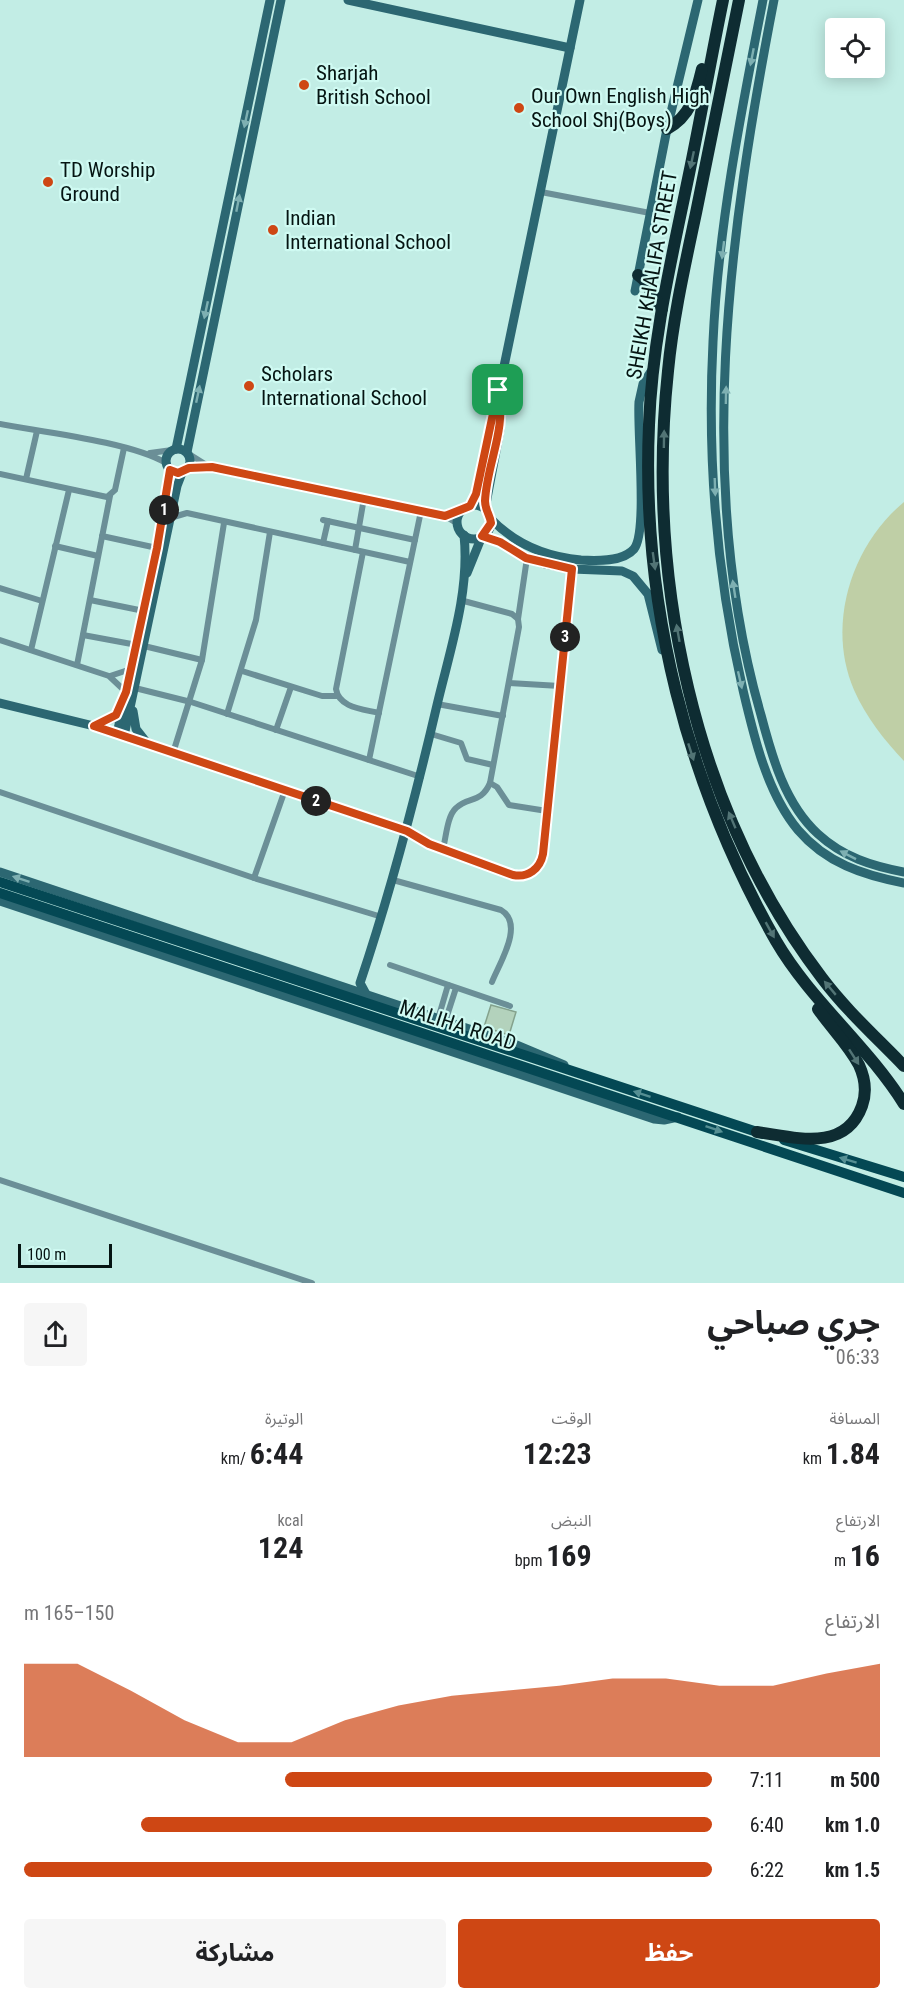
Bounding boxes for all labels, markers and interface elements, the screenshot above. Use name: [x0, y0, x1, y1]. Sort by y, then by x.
map controls: [825, 18, 885, 78]
button: locate: [825, 18, 885, 78]
one-way arrow: [747, 48, 756, 67]
place label: Sharjah British School: [316, 61, 431, 109]
marker: Sharjah British School: [297, 78, 311, 92]
place label: Our Own English High School Shj(Boys): [531, 84, 710, 132]
marker: Our Own English High School Shj(Boys): [512, 101, 526, 115]
one-way arrow: [241, 110, 251, 128]
one-way arrow: [687, 151, 696, 170]
place label: TD Worship Ground: [60, 158, 155, 206]
street label: SHEIKH KHALIFA STREET: [622, 169, 682, 381]
marker: TD Worship Ground: [41, 175, 55, 189]
one-way arrow: [234, 194, 244, 213]
place label: Indian International School: [285, 206, 451, 254]
marker: Indian International School: [266, 223, 280, 237]
one-way arrow: [718, 241, 727, 260]
one-way arrow: [201, 301, 211, 319]
place label: Scholars International School: [261, 362, 427, 410]
pin: [472, 364, 523, 415]
icon: arrive: [481, 373, 514, 406]
marker: Scholars International School: [242, 379, 256, 393]
one-way arrow: [194, 385, 204, 404]
one-way arrow: [721, 385, 731, 404]
one-way arrow: [659, 430, 668, 449]
one-way arrow: [710, 477, 719, 496]
pin: 1: [149, 495, 179, 525]
text: 1: [160, 500, 168, 519]
one-way arrow: [649, 552, 658, 571]
one-way arrow: [730, 580, 739, 599]
pin: 3: [550, 622, 580, 652]
one-way arrow: [673, 623, 682, 642]
text: 3: [561, 627, 569, 646]
one-way arrow: [736, 670, 746, 689]
one-way arrow: [687, 743, 697, 761]
pin: 2: [301, 786, 331, 816]
text: 2: [312, 791, 320, 810]
one-way arrow: [727, 811, 736, 829]
one-way arrow: [840, 851, 857, 860]
one-way arrow: [12, 874, 30, 883]
one-way arrow: [765, 922, 775, 939]
one-way arrow: [824, 981, 837, 996]
street label: MALIHA ROAD: [397, 995, 519, 1055]
one-way arrow: [848, 1049, 859, 1065]
one-way arrow: [633, 1089, 651, 1099]
one-way arrow: [705, 1125, 723, 1134]
one-way arrow: [839, 1155, 857, 1164]
scale bar: [18, 1241, 112, 1268]
text: 100 m: [27, 1245, 66, 1264]
button: share: [24, 1303, 87, 1366]
text: جري صباحي: [707, 1303, 880, 1342]
text: 06:33: [836, 1345, 880, 1369]
text: الوتيرة: [265, 1409, 303, 1428]
text: الوقت: [552, 1409, 592, 1428]
text: المسافة: [830, 1409, 880, 1428]
text: 6:44: [250, 1436, 303, 1471]
text: 12:23: [523, 1436, 592, 1471]
text: 1.84: [826, 1436, 880, 1471]
text: /km: [221, 1449, 250, 1468]
text: km: [803, 1449, 826, 1468]
text: kcal: [278, 1511, 303, 1530]
text: النبض: [551, 1511, 592, 1530]
text: الارتفاع: [836, 1511, 880, 1530]
text: 124: [258, 1530, 303, 1565]
text: 169: [546, 1538, 592, 1573]
text: 16: [850, 1538, 880, 1573]
text: bpm: [515, 1551, 546, 1570]
text: m: [834, 1551, 850, 1570]
text: 150–165 m: [24, 1601, 114, 1625]
text: الارتفاع: [825, 1609, 880, 1633]
text: 7:11: [750, 1768, 784, 1792]
text: 500 m: [830, 1768, 880, 1792]
text: 6:40: [750, 1813, 784, 1837]
text: 1.0 km: [825, 1813, 880, 1837]
text: 6:22: [750, 1858, 784, 1882]
text: 1.5 km: [825, 1858, 880, 1882]
button: مشاركة: [24, 1919, 446, 1988]
button: حفظ: [458, 1919, 880, 1988]

